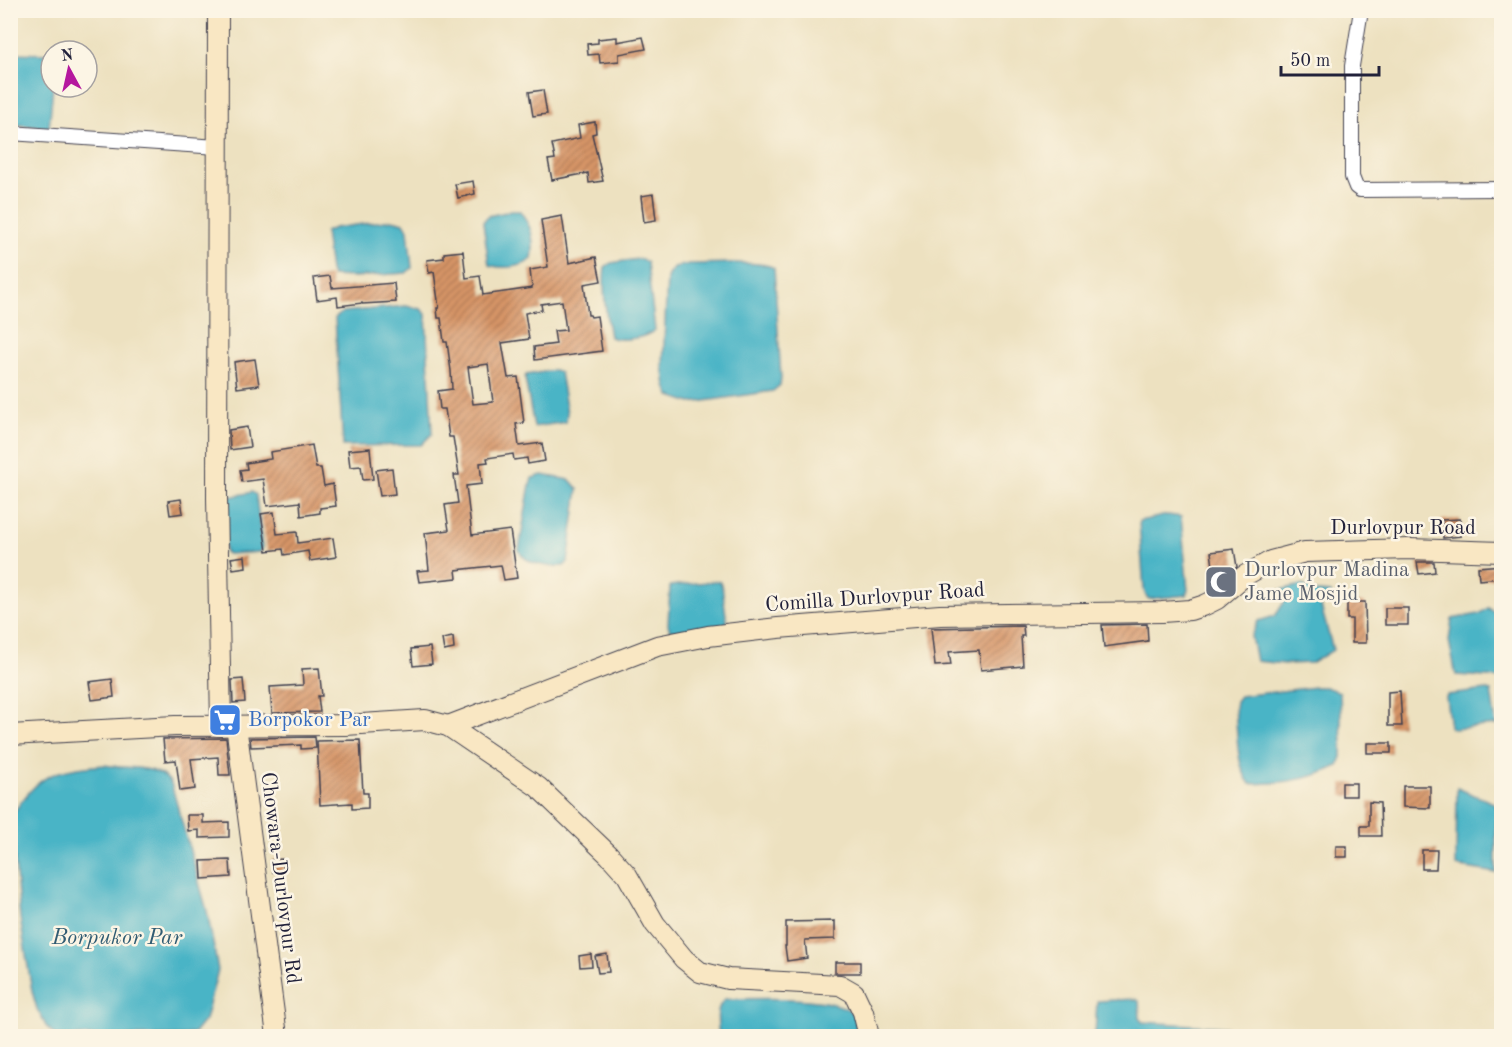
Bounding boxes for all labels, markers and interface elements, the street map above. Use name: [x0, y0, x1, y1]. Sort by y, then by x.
north arrow: [39, 39, 99, 99]
scale bar: [1281, 39, 1378, 77]
text: N: [60, 47, 75, 65]
text: 50 m: [1290, 52, 1330, 70]
street label: Durlovpur Road: [1330, 518, 1476, 539]
place label: Durlovpur Madina Jame Mosjid: [1244, 560, 1409, 605]
mosque icon: Durlovpur Madina Jame Mosjid: [1203, 564, 1239, 600]
street label: Comilla Durlovpur Road: [764, 580, 986, 616]
supermarket icon: Borpokor Par: [207, 702, 243, 738]
place label: Borpokor Par: [248, 710, 371, 731]
street label: Chowara-Durlovpur Rd: [257, 771, 303, 985]
water label: Borpukor Par: [51, 927, 183, 949]

